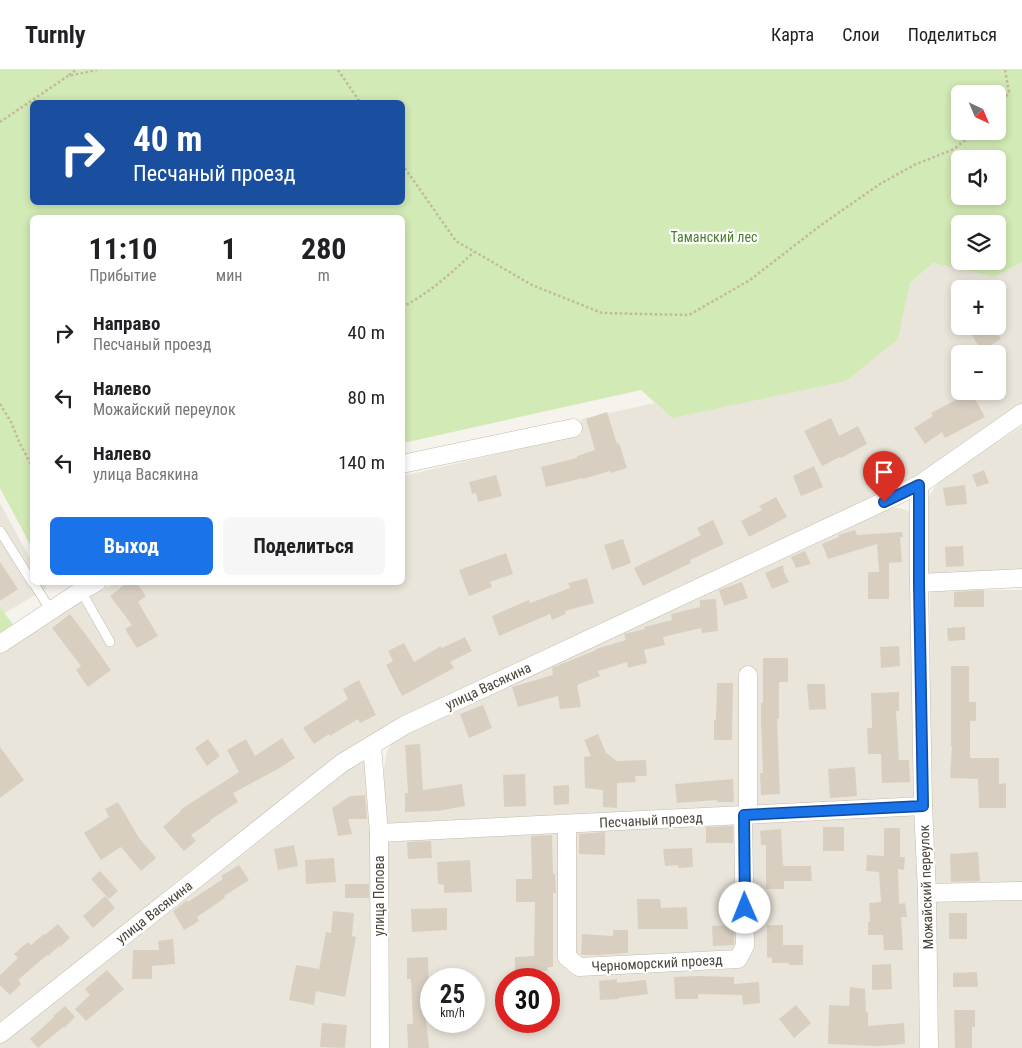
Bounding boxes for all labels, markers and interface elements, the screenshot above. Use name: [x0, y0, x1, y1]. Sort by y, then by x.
text: Turnly: [25, 21, 86, 49]
text: Карта: [771, 24, 814, 45]
text: Слои: [842, 24, 880, 45]
text: Поделиться: [908, 24, 997, 45]
north arrow: [951, 85, 1006, 140]
map controls: [951, 85, 1006, 400]
text: 40 m: [133, 119, 202, 160]
icon: right: [50, 120, 115, 185]
button: sound: [951, 150, 1006, 205]
text: Песчаный проезд: [133, 161, 296, 186]
button: layers: [951, 215, 1006, 270]
park label: Таманский лес: [671, 229, 757, 245]
text: 11:10: [89, 231, 157, 266]
text: 1: [222, 231, 237, 266]
text: 280: [301, 231, 346, 266]
text: Прибытие: [89, 266, 156, 285]
text: мин: [216, 266, 242, 285]
text: m: [318, 266, 330, 285]
button: +: [951, 280, 1006, 335]
text: Направо: [93, 312, 160, 335]
icon: right: [50, 319, 78, 347]
text: 40 m: [348, 321, 385, 344]
text: Песчаный проезд: [93, 335, 211, 354]
button: −: [951, 345, 1006, 400]
text: Налево: [93, 377, 151, 400]
icon: left: [50, 384, 78, 412]
text: 80 m: [348, 386, 385, 409]
text: Можайский переулок: [93, 400, 236, 419]
text: Налево: [93, 442, 151, 465]
icon: left: [50, 449, 78, 477]
text: 140 m: [338, 451, 385, 474]
pin: [863, 451, 905, 502]
icon: arrive: [870, 458, 898, 486]
text: улица Васякина: [93, 465, 199, 484]
button: Выход: [50, 517, 213, 575]
button: Поделиться: [223, 517, 385, 575]
street label: улица Васякина: [443, 659, 533, 713]
street label: Песчаный проезд: [599, 809, 704, 831]
street label: Можайский переулок: [916, 824, 936, 950]
street label: улица Попова: [371, 856, 387, 936]
street label: улица Васякина: [113, 877, 195, 947]
position arrow: [718, 881, 770, 933]
street label: Черноморский проезд: [591, 952, 723, 974]
speed limit sign: 30: [495, 968, 560, 1033]
text: 25: [440, 980, 465, 1009]
text: km/h: [440, 1006, 465, 1020]

